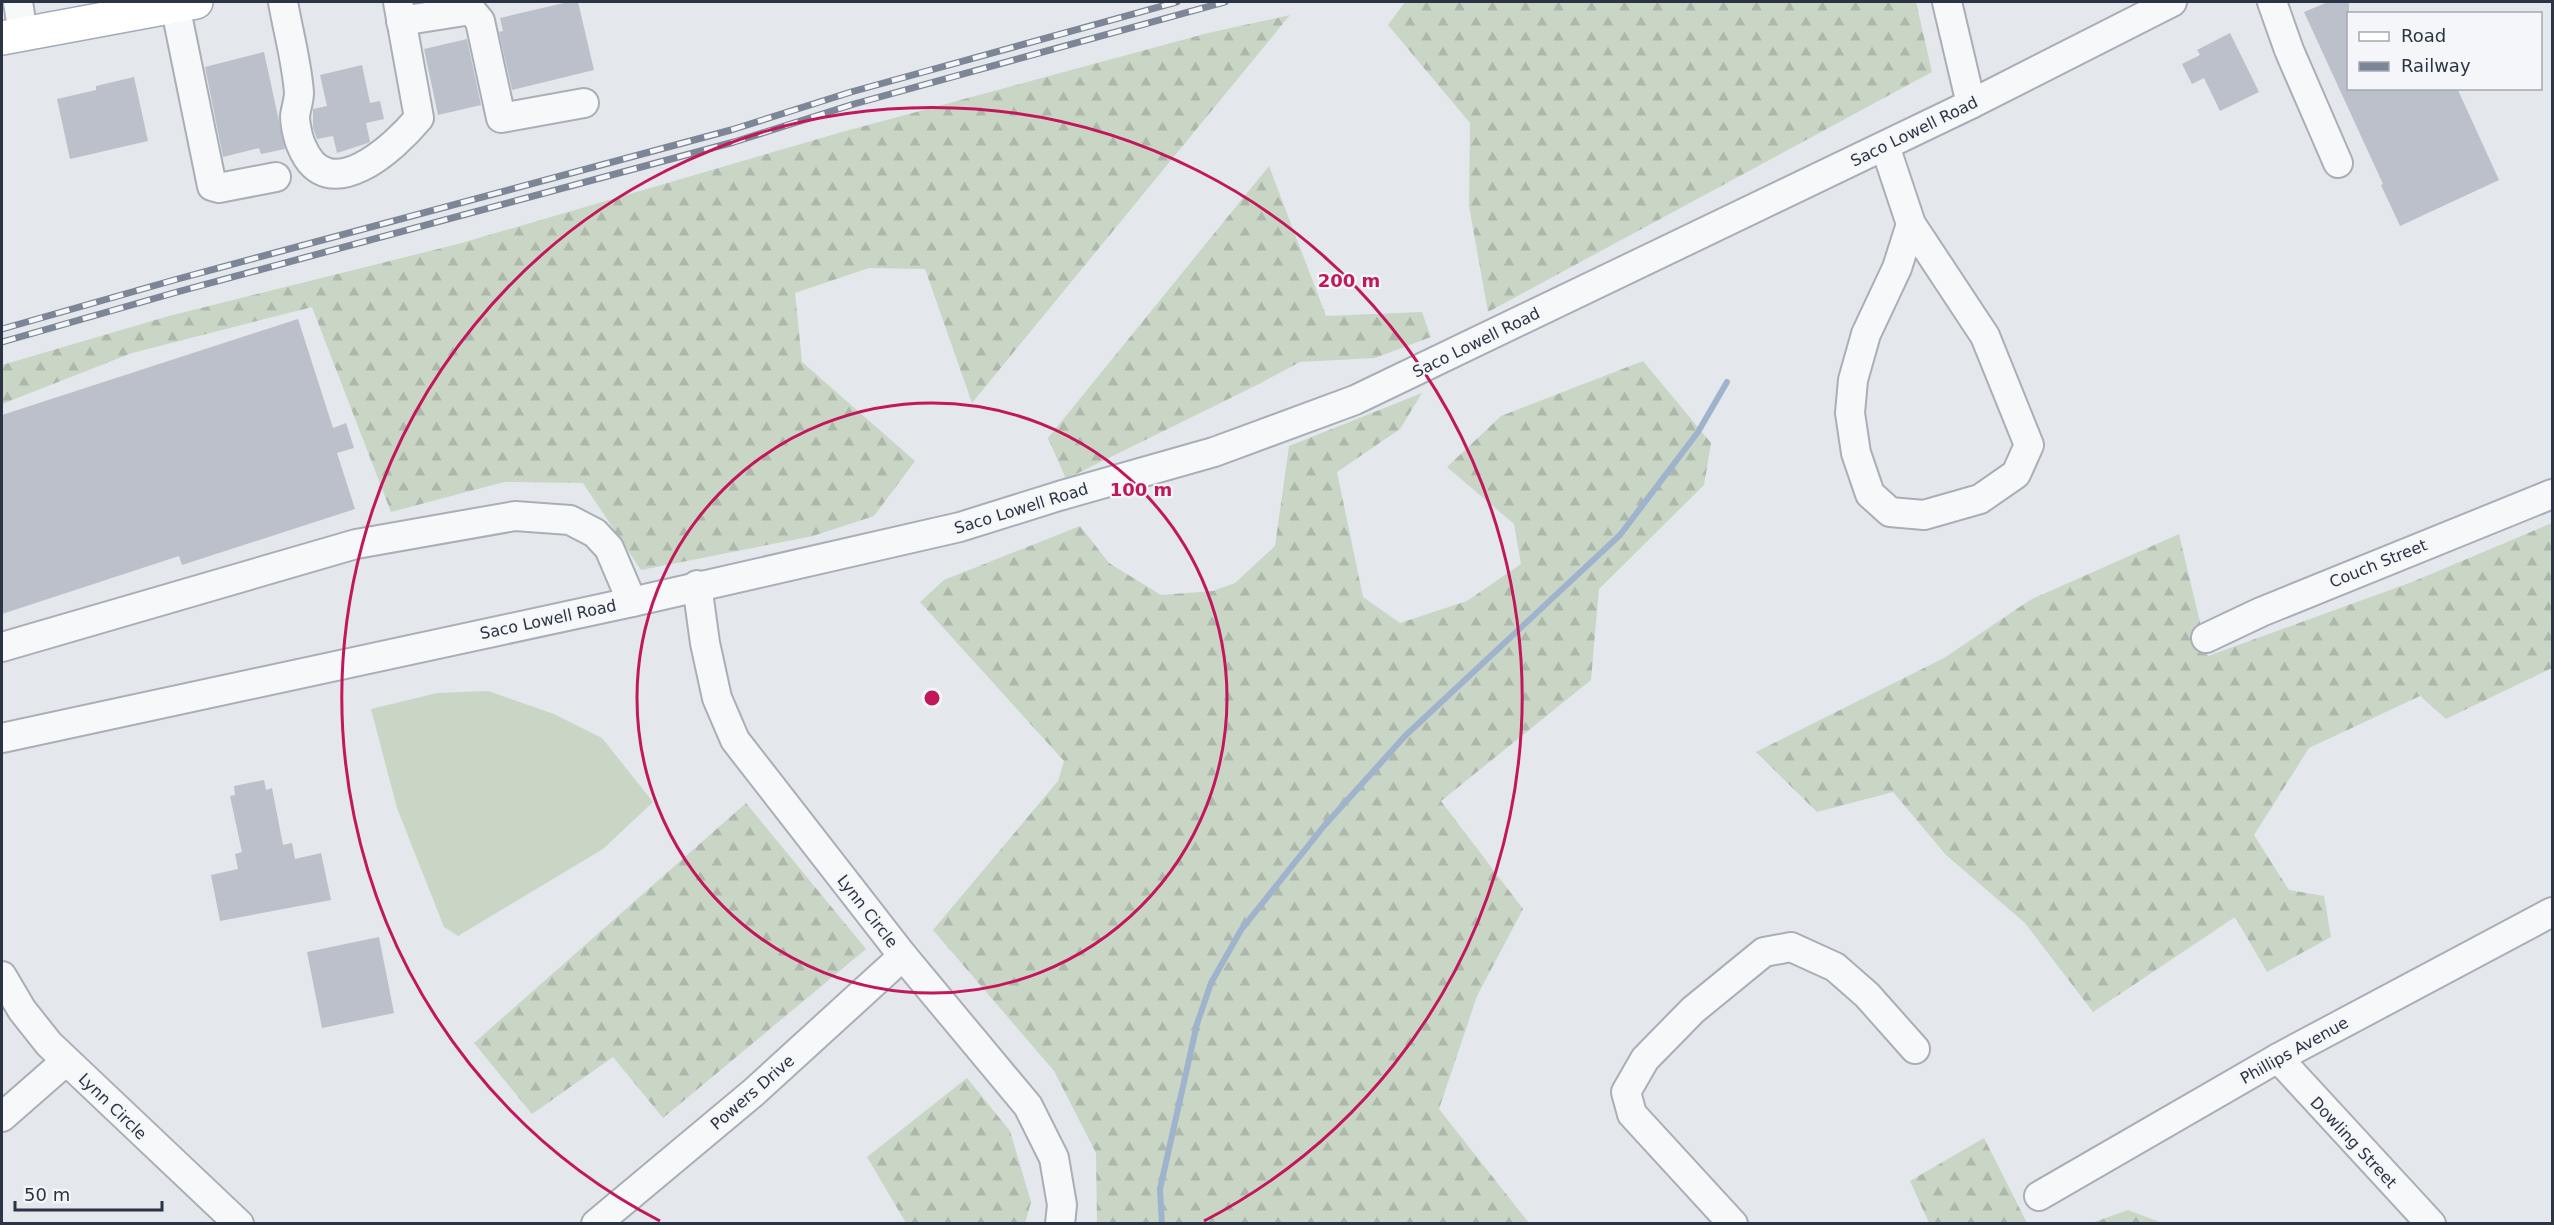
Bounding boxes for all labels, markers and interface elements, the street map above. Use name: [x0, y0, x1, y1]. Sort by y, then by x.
legend: [2347, 12, 2542, 90]
text: Road: [2401, 25, 2446, 46]
text: Railway: [2401, 55, 2471, 76]
street label: Saco Lowell Road: [1848, 92, 1981, 170]
text: 200 m: [1318, 270, 1380, 291]
street label: Saco Lowell Road: [1410, 303, 1543, 381]
street label: Saco Lowell Road: [952, 479, 1090, 538]
text: 100 m: [1110, 479, 1172, 500]
street label: Couch Street: [2327, 535, 2430, 592]
street label: Saco Lowell Road: [478, 596, 618, 643]
centre of rings: [922, 688, 942, 708]
street label: Lynn Circle: [833, 871, 902, 952]
street label: Phillips Avenue: [2237, 1013, 2352, 1088]
street label: Powers Drive: [707, 1051, 798, 1134]
street label: Lynn Circle: [75, 1069, 151, 1143]
street label: Dowling Street: [2306, 1093, 2401, 1192]
scale bar: [15, 1174, 162, 1212]
text: 50 m: [24, 1184, 70, 1205]

